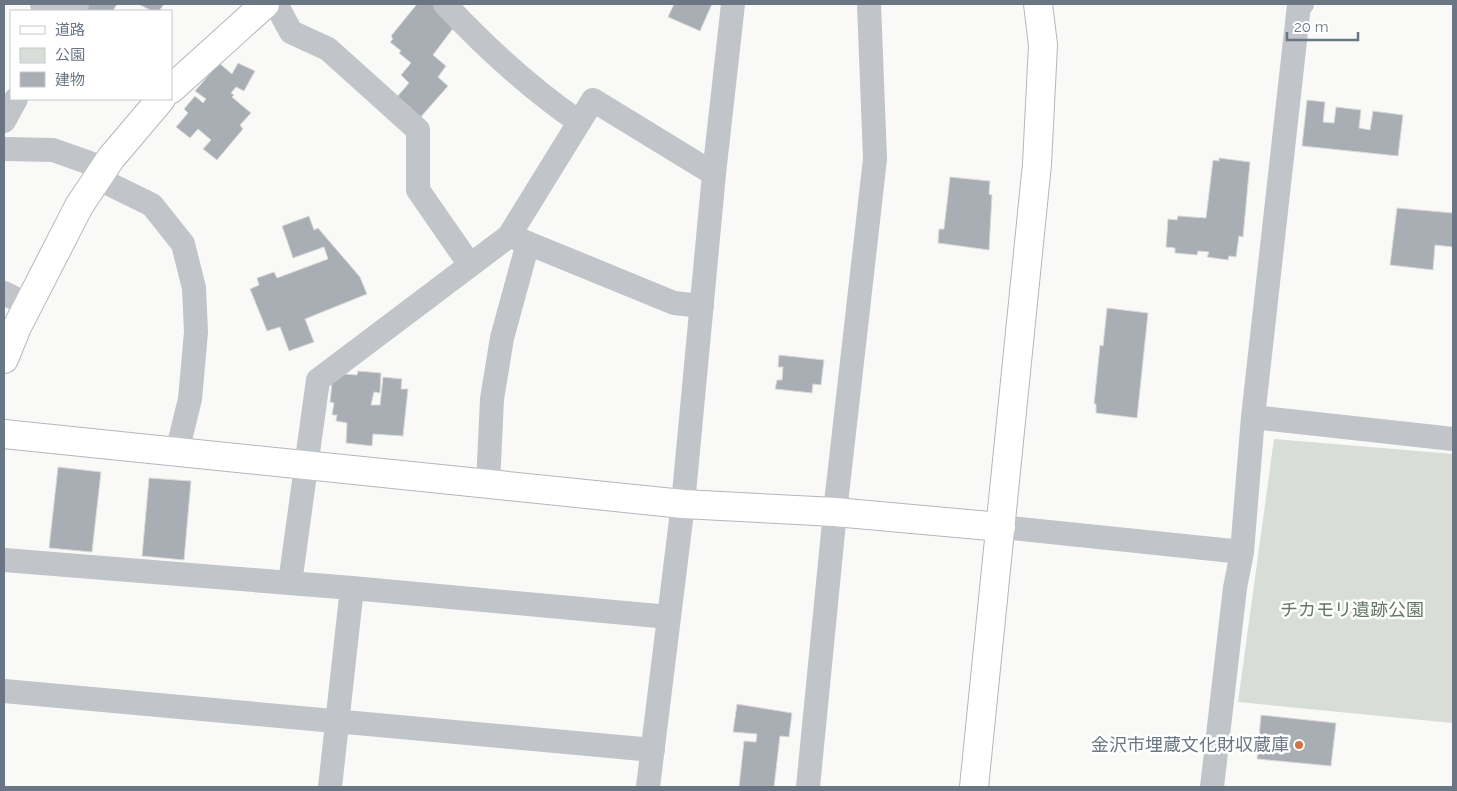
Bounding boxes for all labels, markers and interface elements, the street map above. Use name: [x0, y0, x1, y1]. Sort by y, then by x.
legend: [10, 10, 172, 100]
scale bar: [1287, 10, 1358, 42]
text: 20 m: [1294, 18, 1329, 36]
text: 道路: [55, 21, 85, 39]
text: 公園: [55, 46, 85, 64]
text: 建物: [55, 71, 85, 89]
park label: チカモリ遺跡公園: [1280, 599, 1424, 620]
place label: 金沢市埋蔵文化財収蔵庫: [1091, 734, 1289, 755]
marker: 金沢市埋蔵文化財収蔵庫: [1293, 739, 1305, 751]

